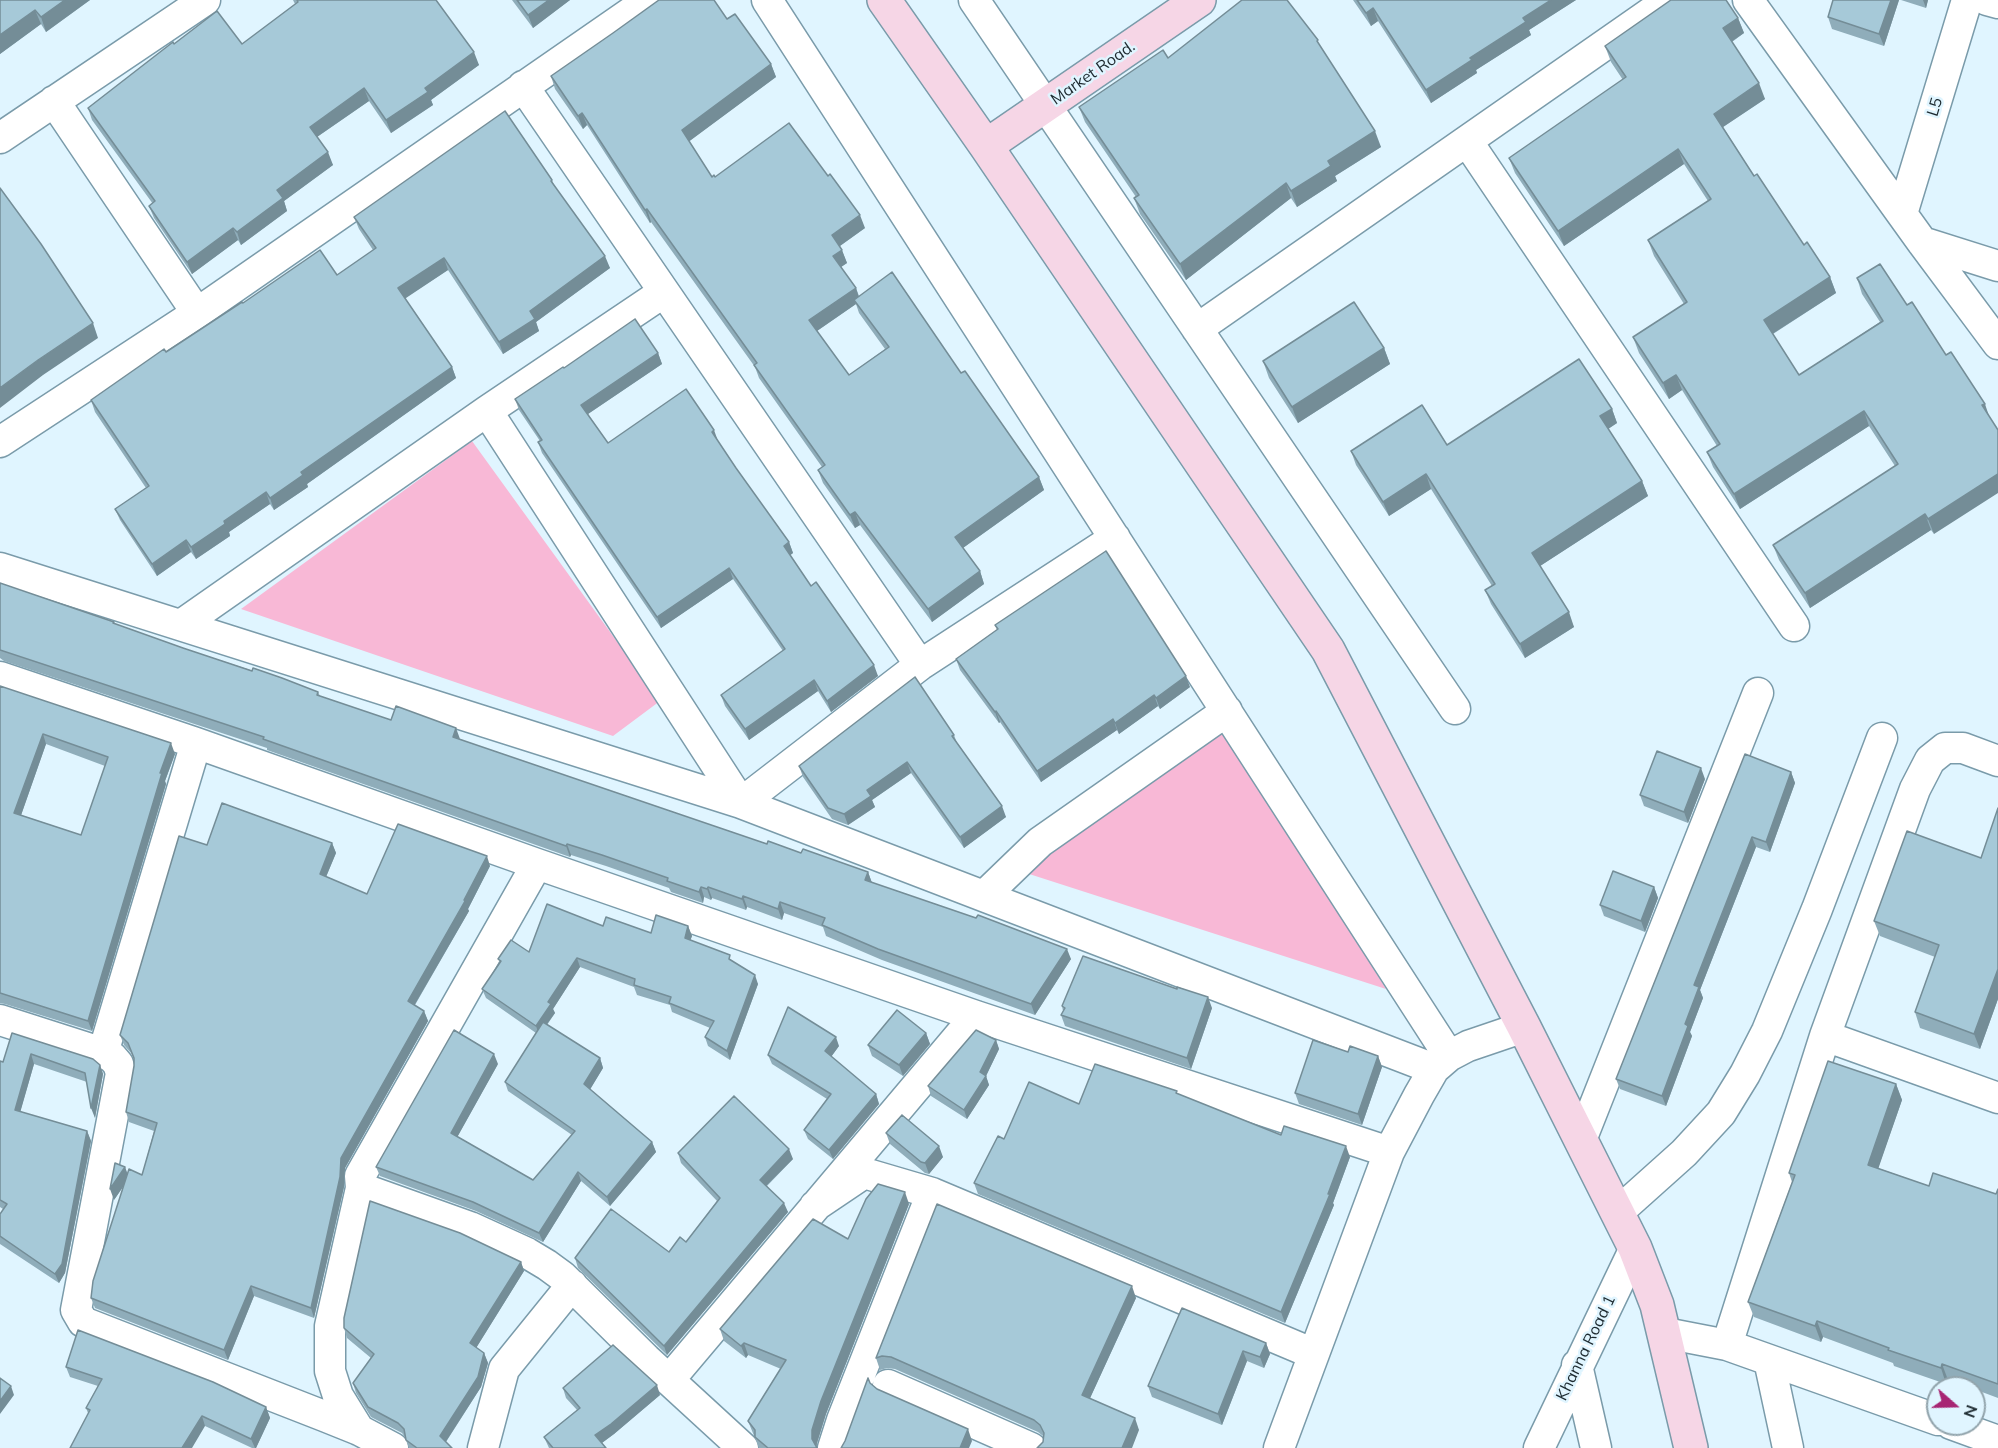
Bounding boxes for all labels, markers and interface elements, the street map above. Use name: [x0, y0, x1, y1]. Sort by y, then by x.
street label: Market Road.: [1047, 37, 1139, 109]
street label: L5: [1923, 95, 1947, 119]
street label: Khanna Road 1: [1552, 1292, 1620, 1404]
north arrow: [1926, 1376, 1986, 1436]
text: N: [1960, 1402, 1983, 1421]

